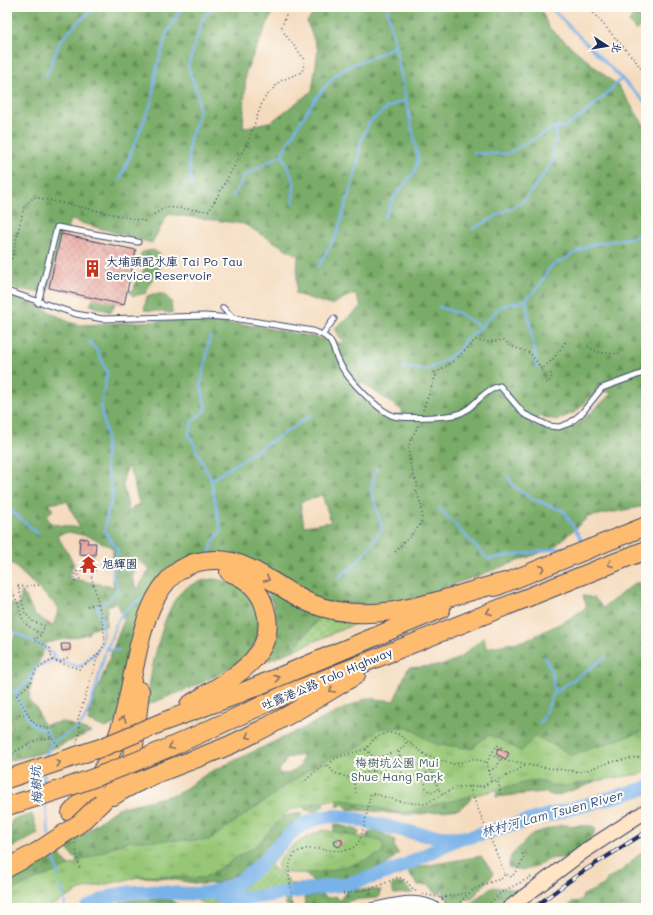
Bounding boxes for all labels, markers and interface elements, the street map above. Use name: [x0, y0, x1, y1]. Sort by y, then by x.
north arrow: [587, 26, 627, 66]
text: 北: [609, 41, 626, 55]
place label: 大埔頭配水庫 Tai Po Tau Service Reservoir: [106, 253, 243, 283]
building icon: 大埔頭配水庫 Tai Po Tau Service Reservoir: [83, 259, 103, 279]
temple icon: 旭輝園: [79, 554, 99, 574]
place label: 旭輝園: [102, 555, 138, 571]
one-way arrow: [606, 560, 613, 568]
one-way arrow: [538, 564, 545, 572]
one-way arrow: [263, 575, 270, 582]
one-way arrow: [485, 607, 493, 615]
street label: 吐露港公路 Tolo Highway: [259, 643, 394, 713]
one-way arrow: [273, 674, 280, 682]
one-way arrow: [329, 685, 336, 692]
one-way arrow: [118, 715, 127, 722]
one-way arrow: [245, 732, 252, 739]
one-way arrow: [168, 742, 175, 750]
park label: 梅樹坑公園 Mui Shue Hang Park: [351, 754, 443, 784]
one-way arrow: [54, 760, 61, 768]
water label: 梅樹坑: [26, 763, 45, 805]
water label: 林村河 Lam Tsuen River: [479, 785, 625, 840]

